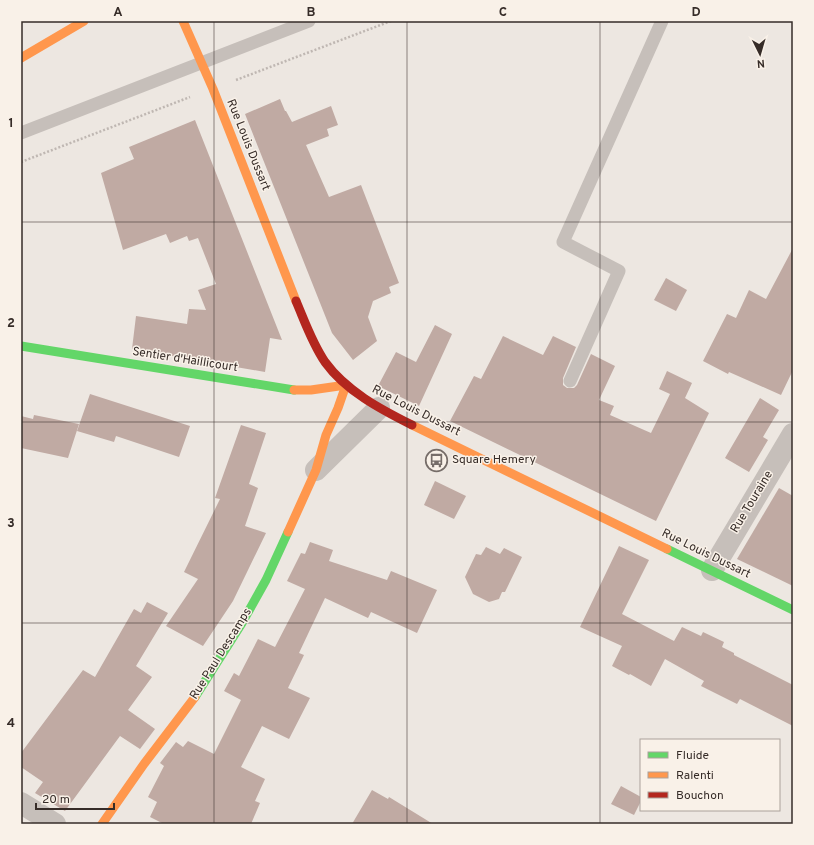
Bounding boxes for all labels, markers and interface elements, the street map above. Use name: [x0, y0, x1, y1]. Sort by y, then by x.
text: A: [113, 5, 123, 21]
text: B: [307, 5, 316, 21]
text: C: [499, 5, 507, 21]
text: D: [691, 5, 701, 21]
north arrow: [740, 34, 780, 74]
text: N: [756, 56, 765, 70]
street label: Rue Louis Dussart: [222, 97, 274, 193]
text: 1: [8, 116, 14, 132]
text: 2: [7, 316, 15, 332]
street label: Sentier d'Haillicourt: [131, 344, 239, 376]
street label: Rue Louis Dussart: [369, 382, 463, 440]
bus stop icon: Square Hemery: [424, 447, 450, 473]
place label: Square Hemery: [452, 452, 536, 468]
street label: Rue Touraine: [727, 468, 777, 536]
text: 3: [7, 516, 15, 532]
street label: Rue Louis Dussart: [659, 525, 753, 583]
street label: Rue Paul Descamps: [186, 605, 256, 703]
text: 4: [7, 716, 15, 732]
legend: [640, 739, 780, 811]
text: Fluide: [676, 748, 709, 764]
text: Ralenti: [676, 768, 714, 784]
scale bar: [36, 785, 114, 811]
text: Bouchon: [676, 788, 724, 804]
text: 20 m: [42, 792, 70, 808]

